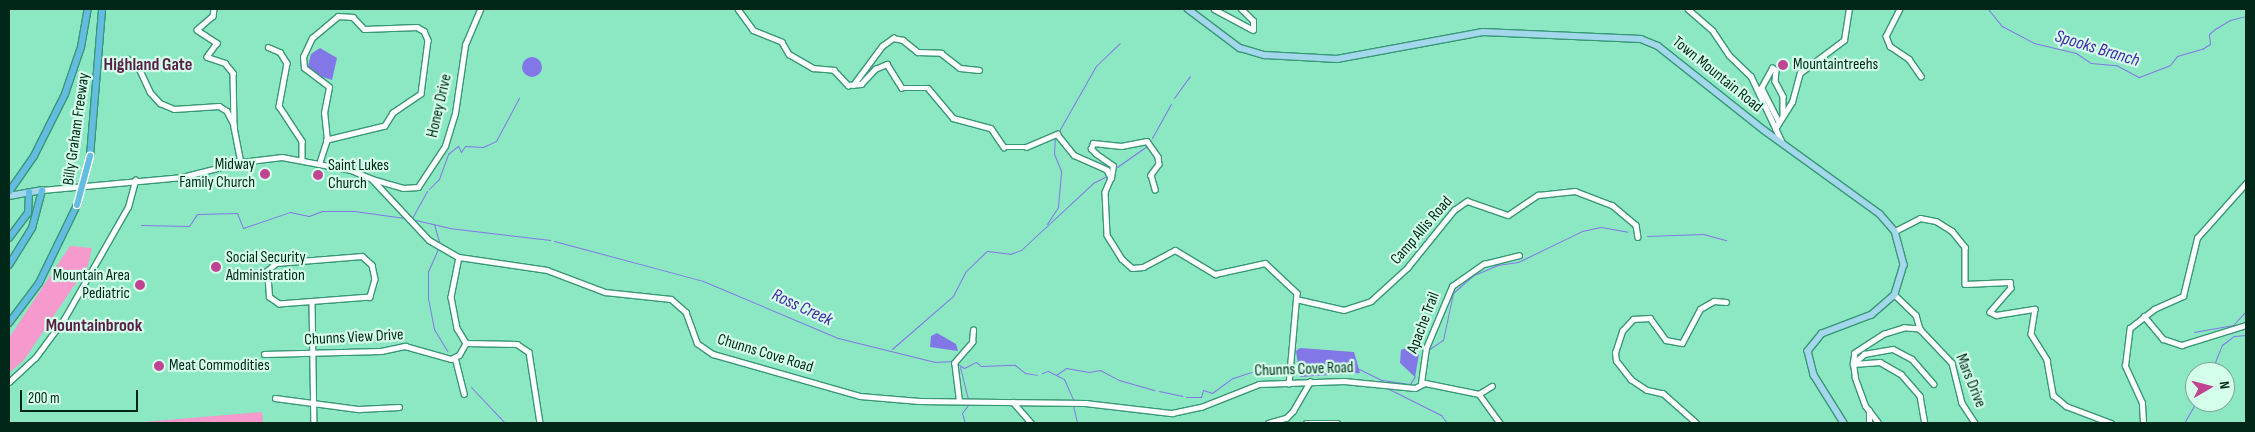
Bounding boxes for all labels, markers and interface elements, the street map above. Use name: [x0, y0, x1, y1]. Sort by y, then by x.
water label: Spooks Branch: [2052, 26, 2142, 72]
street label: Town Mountain Road: [1668, 33, 1766, 117]
district label: Highland Gate: [104, 54, 192, 76]
place label: Mountaintreehs: [1793, 55, 1878, 75]
marker: Mountaintreehs: [1777, 59, 1789, 71]
street label: Billy Graham Freeway: [60, 72, 94, 186]
street label: Honey Drive: [423, 72, 457, 140]
place label: Midway Family Church: [179, 155, 255, 193]
place label: Saint Lukes Church: [328, 156, 389, 194]
marker: Midway Family Church: [259, 168, 271, 180]
marker: Saint Lukes Church: [312, 169, 324, 181]
street label: Camp Allis Road: [1387, 193, 1457, 269]
place label: Social Security Administration: [226, 248, 306, 286]
marker: Social Security Administration: [210, 261, 222, 273]
place label: Mountain Area Pediatric: [53, 266, 130, 304]
marker: Mountain Area Pediatric: [134, 279, 146, 291]
water label: Ross Creek: [768, 285, 836, 331]
street label: Apache Trail: [1404, 290, 1444, 356]
district label: Mountainbrook: [46, 315, 142, 337]
street label: Chunns View Drive: [304, 326, 404, 350]
street label: Chunns Cove Road: [715, 330, 815, 378]
street label: Mars Drive: [1951, 351, 1989, 411]
place label: Meat Commodities: [169, 356, 270, 376]
street label: Chunns Cove Road: [1254, 359, 1354, 381]
marker: Meat Commodities: [153, 360, 165, 372]
north arrow: [2185, 362, 2235, 412]
scale bar: [22, 380, 140, 412]
text: N: [2215, 380, 2233, 390]
text: 200 m: [28, 389, 60, 408]

